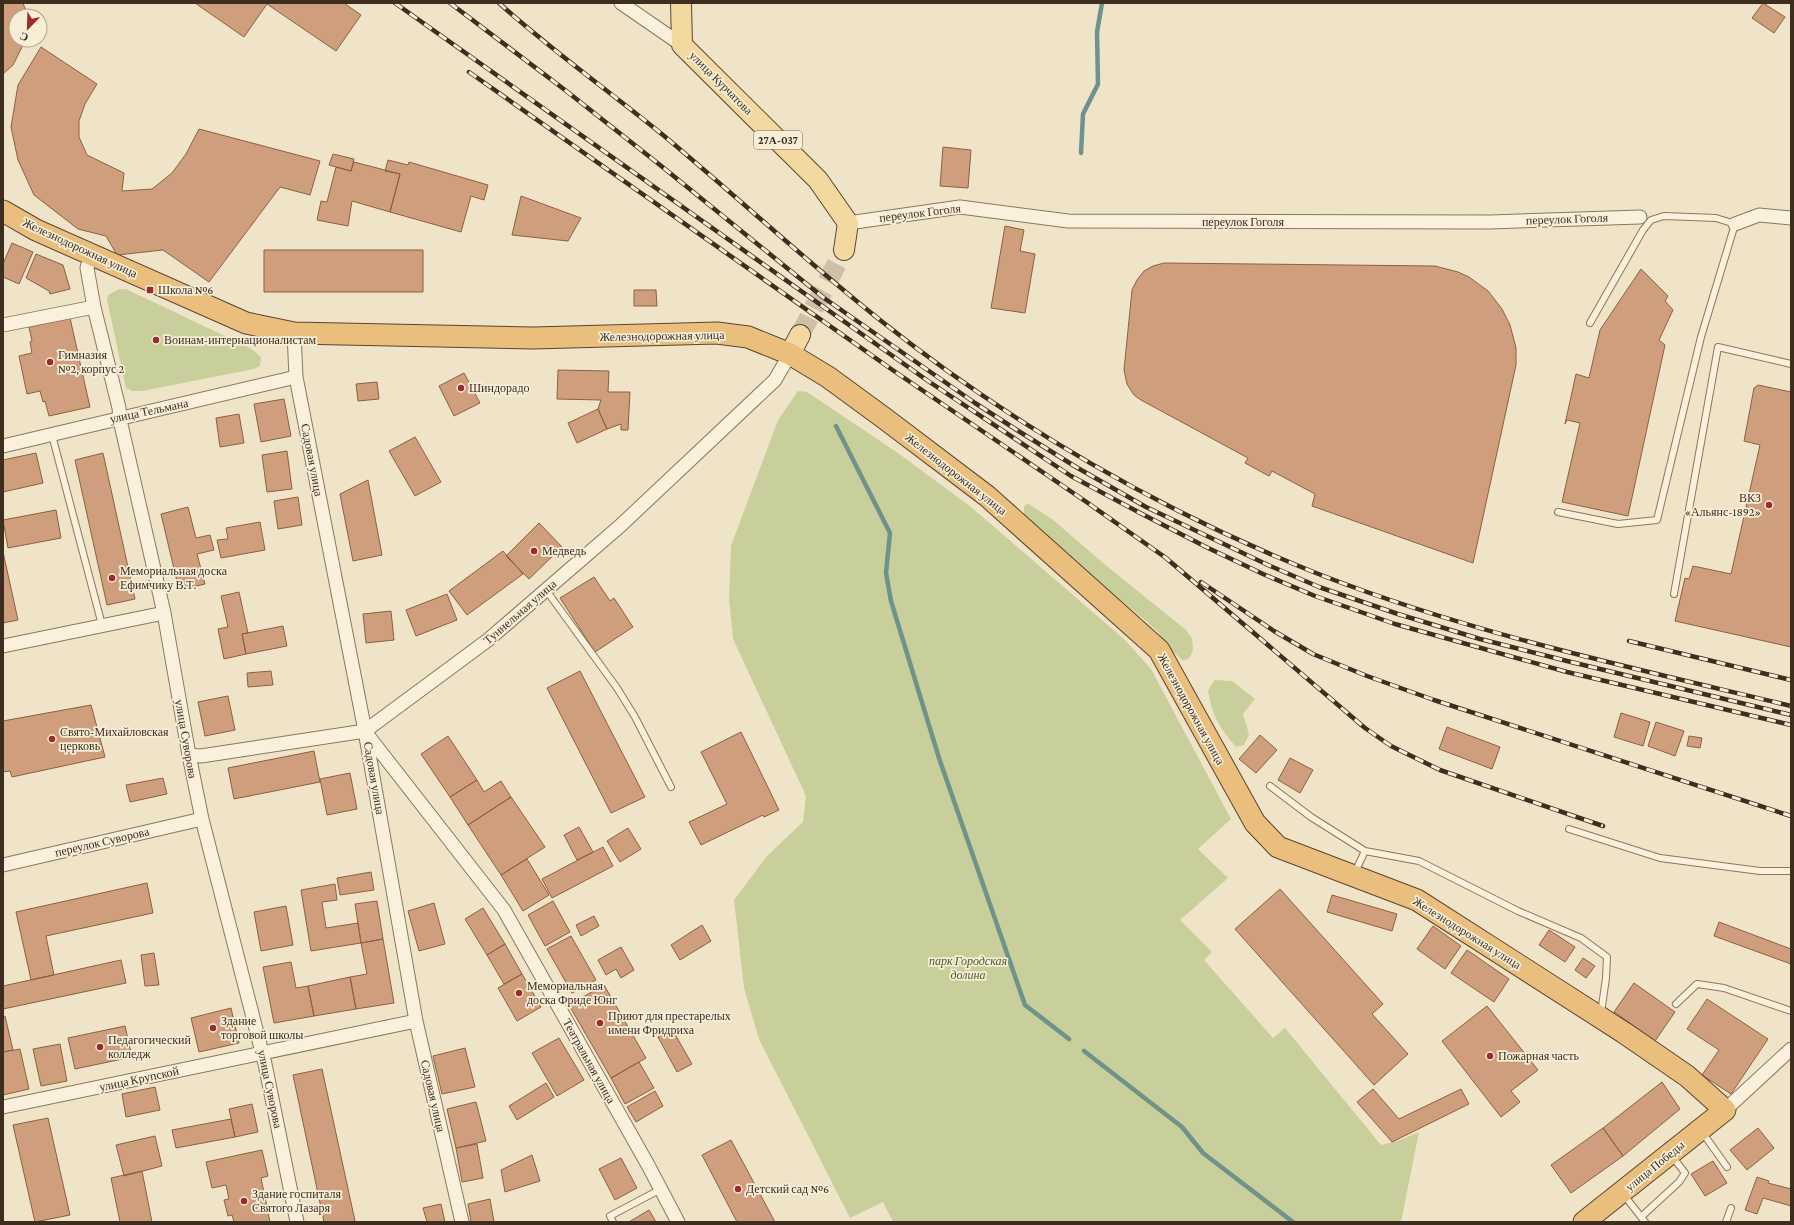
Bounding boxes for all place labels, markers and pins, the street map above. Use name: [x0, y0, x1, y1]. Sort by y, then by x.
place label: Школа №6: [158, 283, 213, 297]
marker: Школа №6: [145, 285, 155, 295]
place label: Воинам-интернационалистам: [164, 333, 316, 347]
marker: Воинам-интернационалистам: [151, 335, 161, 345]
place label: Гимназия №2, корпус 2: [58, 348, 125, 376]
marker: Гимназия №2, корпус 2: [45, 357, 55, 367]
place label: Шиндорадо: [469, 381, 530, 395]
marker: Шиндорадо: [456, 383, 466, 393]
place label: ВКЗ «Альянс-1892»: [1684, 491, 1761, 519]
marker: ВКЗ «Альянс-1892»: [1764, 500, 1774, 510]
place label: Медведь: [542, 544, 587, 558]
marker: Медведь: [529, 546, 539, 556]
place label: Мемориальная доска Ефимчику В.Т.: [120, 564, 228, 592]
marker: Мемориальная доска Ефимчику В.Т.: [107, 573, 117, 583]
place label: Свято-Михайловская церковь: [60, 725, 169, 753]
marker: Свято-Михайловская церковь: [47, 734, 57, 744]
place label: Мемориальная доска Фриде Юнг: [527, 979, 617, 1007]
marker: Мемориальная доска Фриде Юнг: [514, 988, 524, 998]
place label: Приют для престарелых имени Фридриха: [608, 1009, 731, 1037]
place label: Здание торговой школы: [221, 1014, 303, 1042]
marker: Приют для престарелых имени Фридриха: [595, 1018, 605, 1028]
marker: Здание торговой школы: [208, 1023, 218, 1033]
place label: Педагогический колледж: [108, 1033, 191, 1061]
marker: Педагогический колледж: [95, 1042, 105, 1052]
place label: Пожарная часть: [1498, 1049, 1579, 1063]
marker: Пожарная часть: [1485, 1051, 1495, 1061]
place label: Детский сад №6: [746, 1182, 829, 1196]
marker: Детский сад №6: [733, 1184, 743, 1194]
place label: Здание госпиталя Святого Лазаря: [252, 1187, 341, 1215]
marker: Здание госпиталя Святого Лазаря: [239, 1196, 249, 1206]

